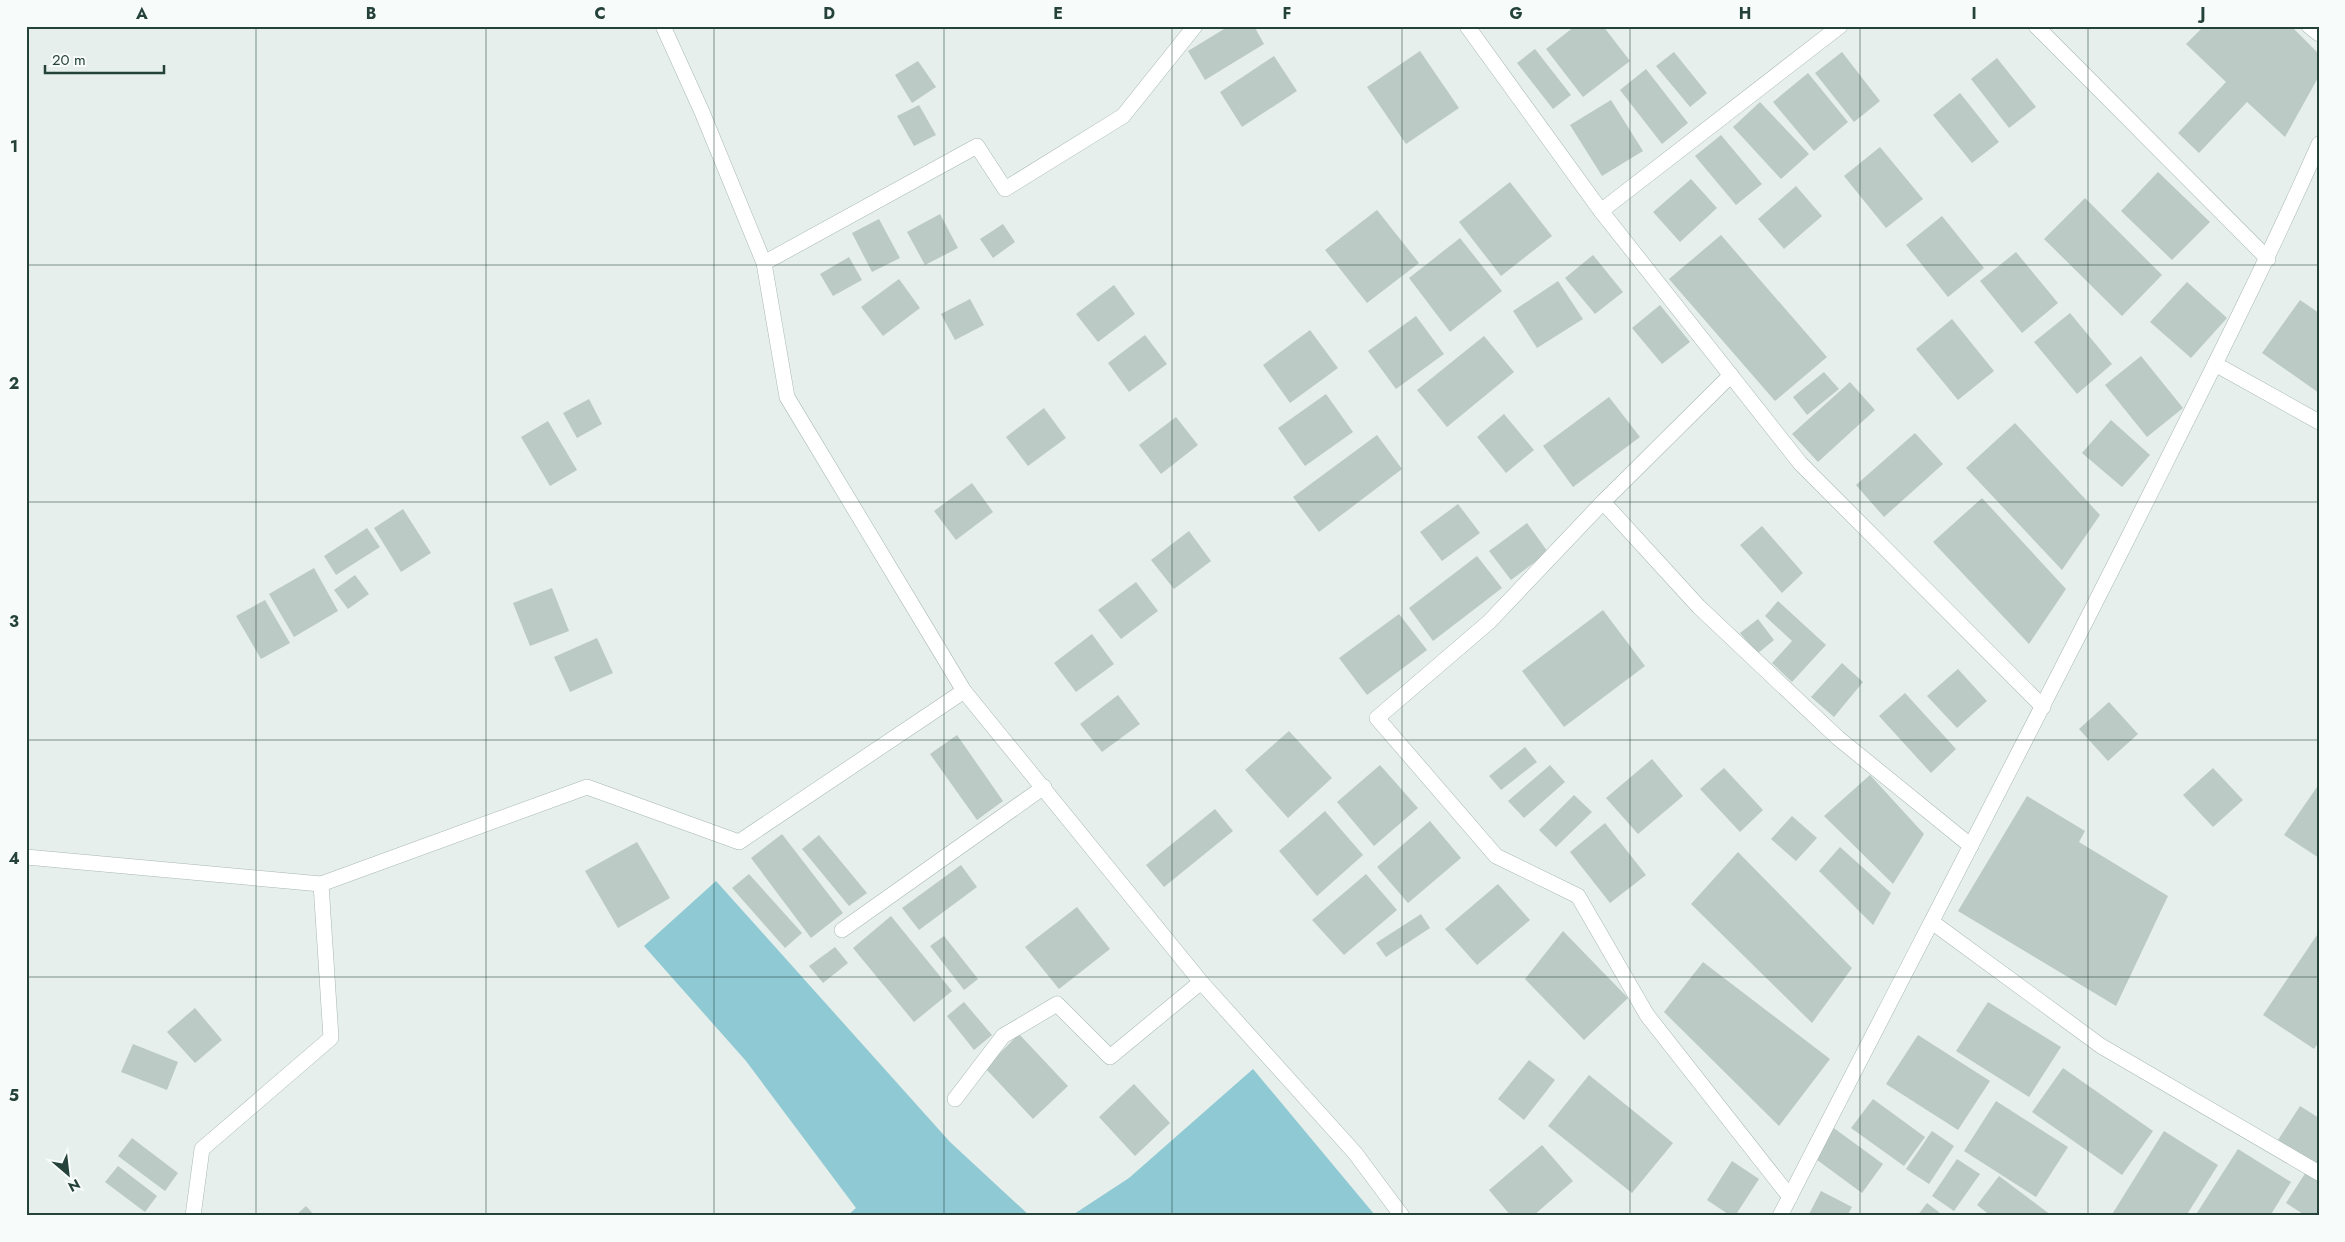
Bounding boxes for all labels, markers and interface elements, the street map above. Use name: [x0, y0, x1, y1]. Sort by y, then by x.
text: A: [135, 2, 148, 25]
text: B: [366, 2, 376, 25]
text: C: [594, 2, 606, 25]
text: D: [823, 2, 835, 25]
text: E: [1053, 2, 1063, 25]
text: F: [1283, 2, 1291, 25]
text: G: [1509, 2, 1523, 25]
text: H: [1739, 2, 1751, 25]
text: I: [1971, 2, 1977, 25]
text: J: [2197, 2, 2206, 25]
scale bar: [45, 42, 164, 74]
text: 20 m: [52, 49, 86, 71]
text: 1: [10, 135, 18, 158]
text: 2: [9, 372, 19, 395]
text: 3: [9, 610, 19, 633]
text: 4: [8, 847, 20, 870]
text: 5: [9, 1084, 19, 1107]
north arrow: [42, 1150, 92, 1200]
text: N: [64, 1174, 84, 1197]

